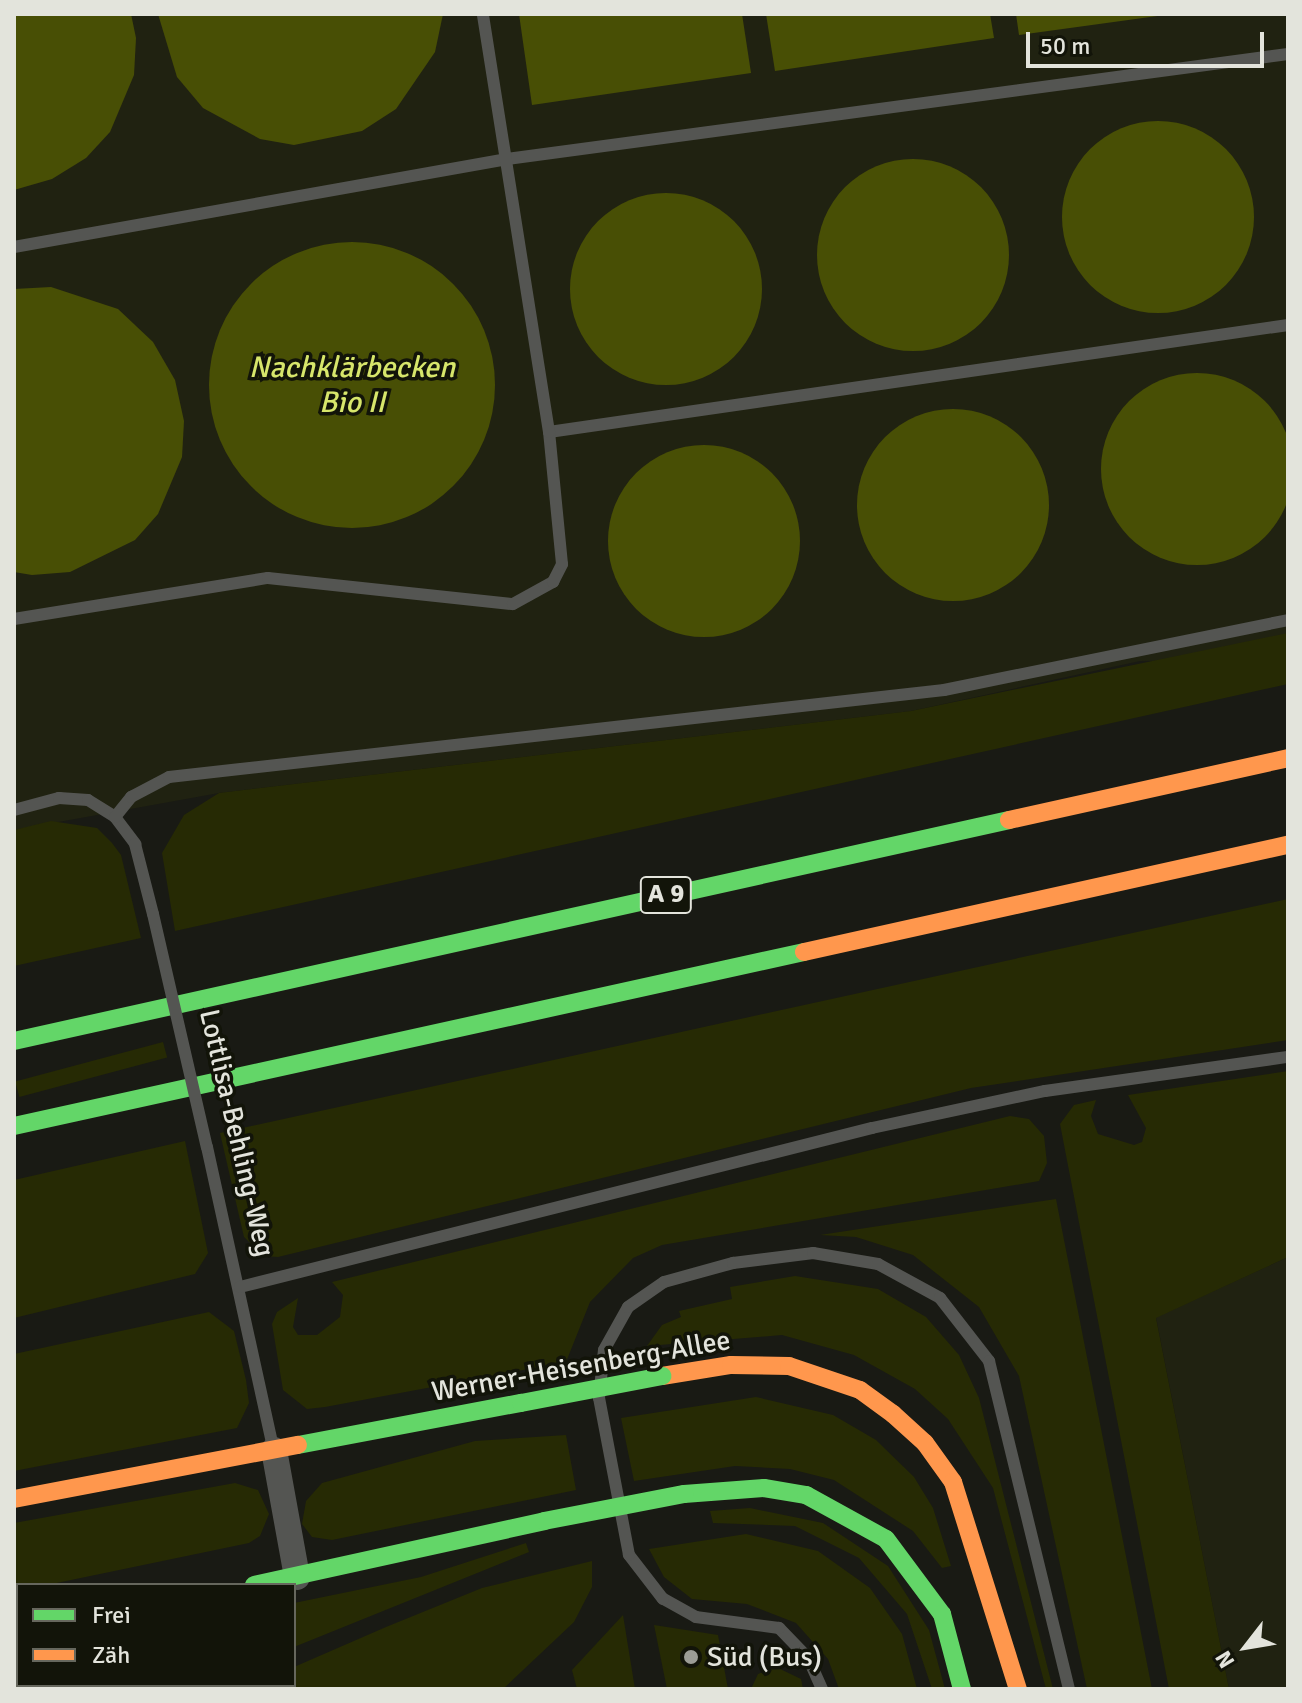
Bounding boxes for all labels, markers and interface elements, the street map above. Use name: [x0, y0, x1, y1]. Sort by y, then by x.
scale bar: [1030, 16, 1268, 66]
text: 50 m: [1040, 31, 1090, 61]
water label: Nachklärbecken Bio II: [249, 350, 455, 420]
road number: A 9: [638, 873, 694, 917]
street label: Lottlisa-Behling-Weg: [192, 1006, 282, 1260]
street label: Werner-Heisenberg-Allee: [429, 1323, 733, 1409]
legend: [16, 1583, 296, 1687]
text: Frei: [92, 1600, 131, 1630]
north arrow: [1206, 1607, 1286, 1687]
text: Zäh: [92, 1640, 130, 1670]
place label: Süd (Bus): [707, 1640, 822, 1674]
text: N: [1209, 1646, 1241, 1673]
marker: Süd (Bus): [682, 1648, 700, 1666]

